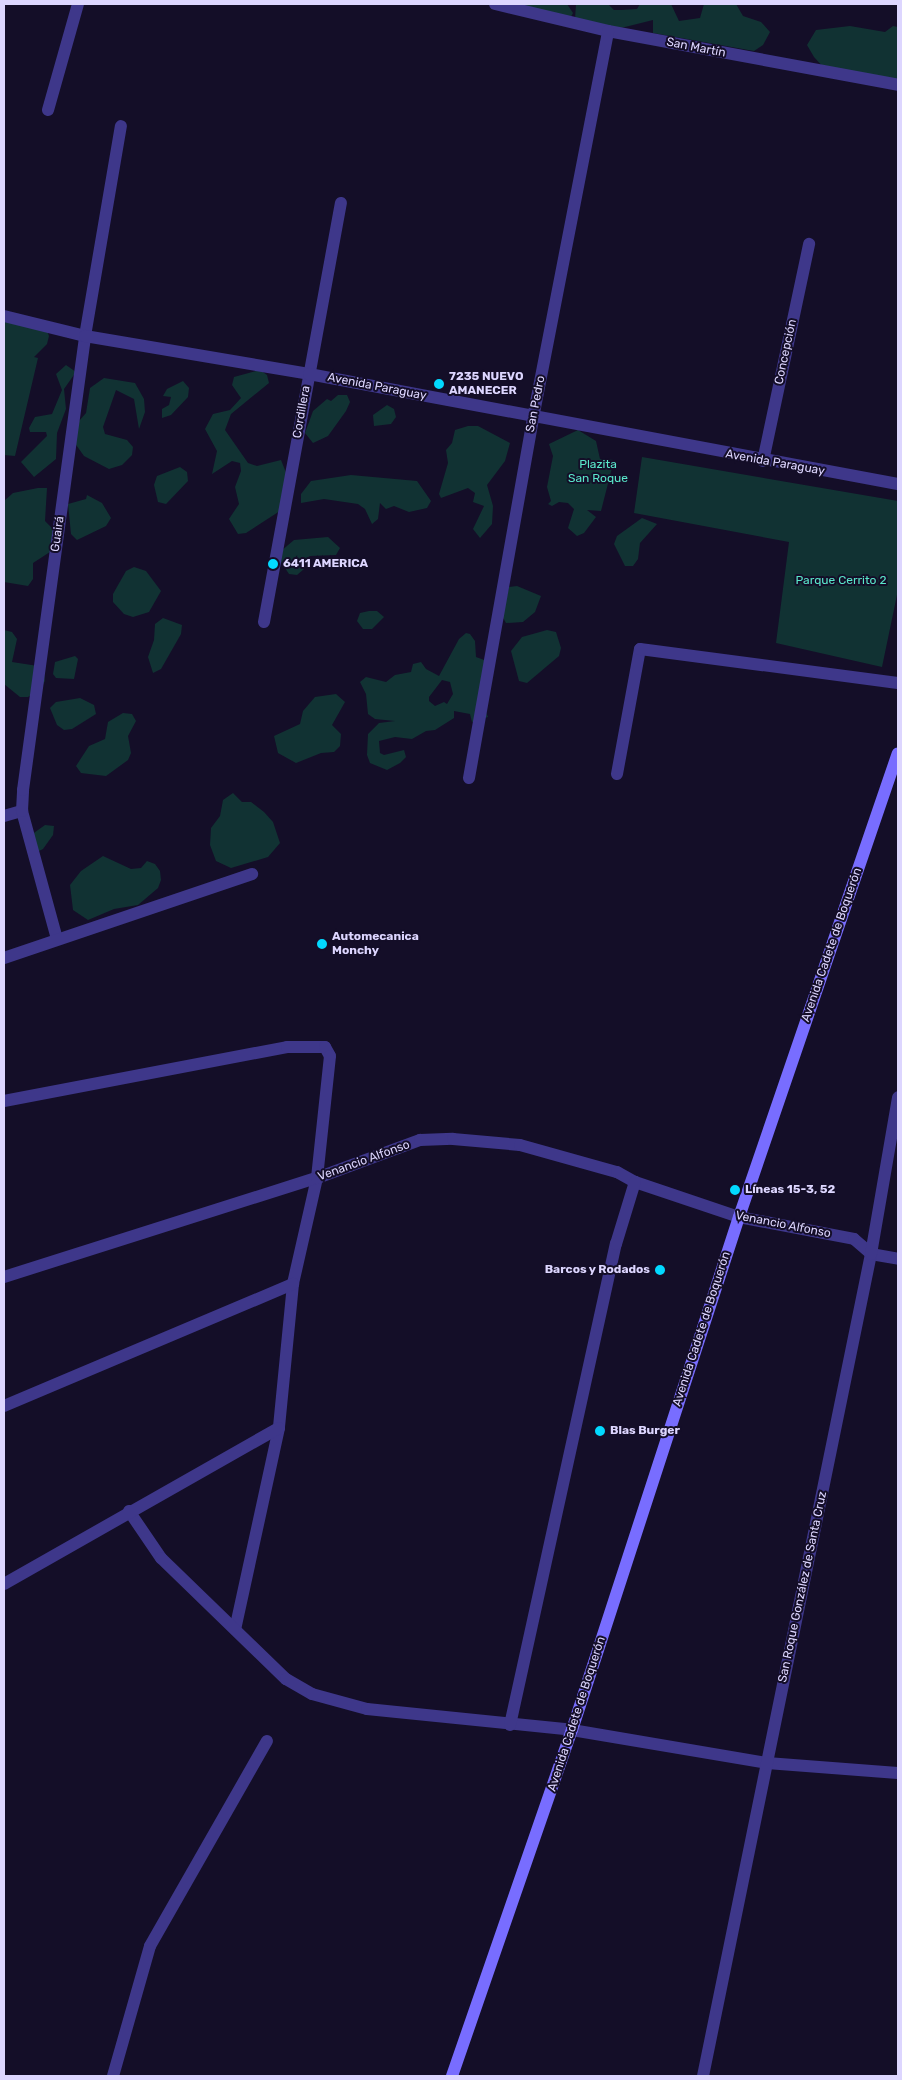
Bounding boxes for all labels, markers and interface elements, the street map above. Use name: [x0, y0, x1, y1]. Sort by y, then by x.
street label: San Martín: [665, 35, 727, 61]
street label: Concepción: [772, 318, 800, 386]
street label: Avenida Paraguay: [326, 370, 428, 404]
place label: 7235 NUEVO AMANECER: [449, 370, 523, 398]
street label: San Pedro: [523, 375, 549, 433]
marker: 7235 NUEVO AMANECER: [433, 378, 445, 390]
street label: Cordillera: [290, 385, 314, 439]
street label: Avenida Paraguay: [724, 447, 826, 479]
park label: Plazita San Roque: [568, 458, 628, 486]
street label: Guairá: [48, 515, 68, 553]
place label: 6411 AMERICA: [283, 557, 368, 571]
marker: 6411 AMERICA: [267, 558, 279, 570]
park label: Parque Cerrito 2: [796, 574, 886, 588]
street label: Avenida Cadete de Boquerón: [799, 866, 865, 1024]
place label: Automecanica Monchy: [332, 930, 419, 958]
marker: Automecanica Monchy: [316, 938, 328, 950]
street label: Venancio Alfonso: [316, 1138, 412, 1184]
place label: Líneas 15-3, 52: [745, 1183, 835, 1197]
marker: Líneas 15-3, 52: [729, 1184, 741, 1196]
street label: Venancio Alfonso: [734, 1209, 832, 1241]
street label: Avenida Cadete de Boquerón: [670, 1250, 734, 1408]
place label: Barcos y Rodados: [544, 1263, 650, 1277]
marker: Barcos y Rodados: [654, 1264, 666, 1276]
place label: Blas Burger: [610, 1424, 680, 1438]
marker: Blas Burger: [594, 1425, 606, 1437]
street label: San Roque González de Santa Cruz: [776, 1490, 830, 1684]
street label: Avenida Cadete de Boquerón: [545, 1635, 609, 1793]

